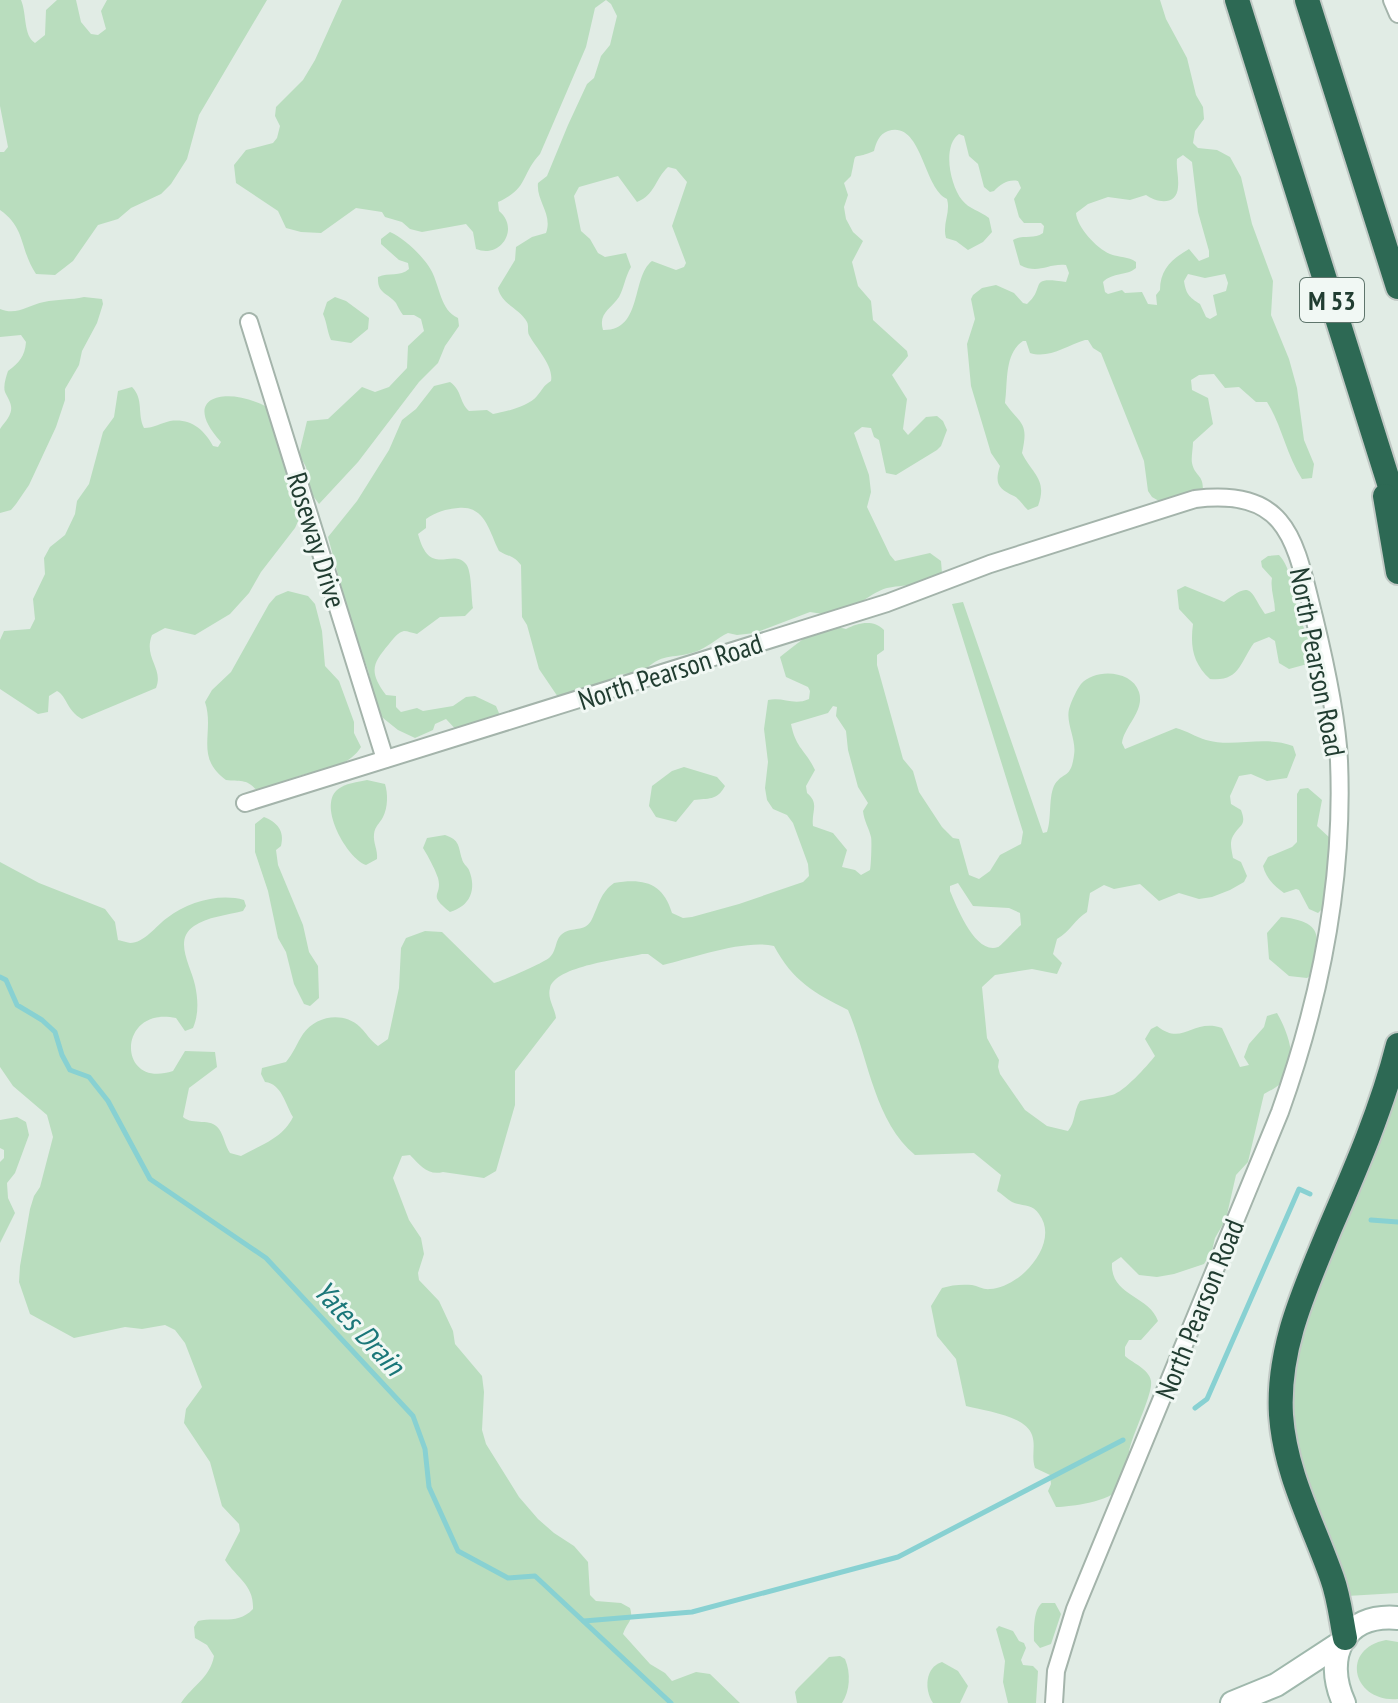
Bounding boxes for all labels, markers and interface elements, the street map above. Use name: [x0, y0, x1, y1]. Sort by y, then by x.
road number: M 53: [1300, 278, 1364, 322]
street label: Roseway Drive: [279, 468, 355, 612]
street label: North Pearson Road: [1282, 565, 1354, 759]
street label: North Pearson Road: [573, 624, 767, 718]
street label: North Pearson Road: [1146, 1213, 1252, 1405]
water label: Yates Drain: [306, 1271, 415, 1384]

